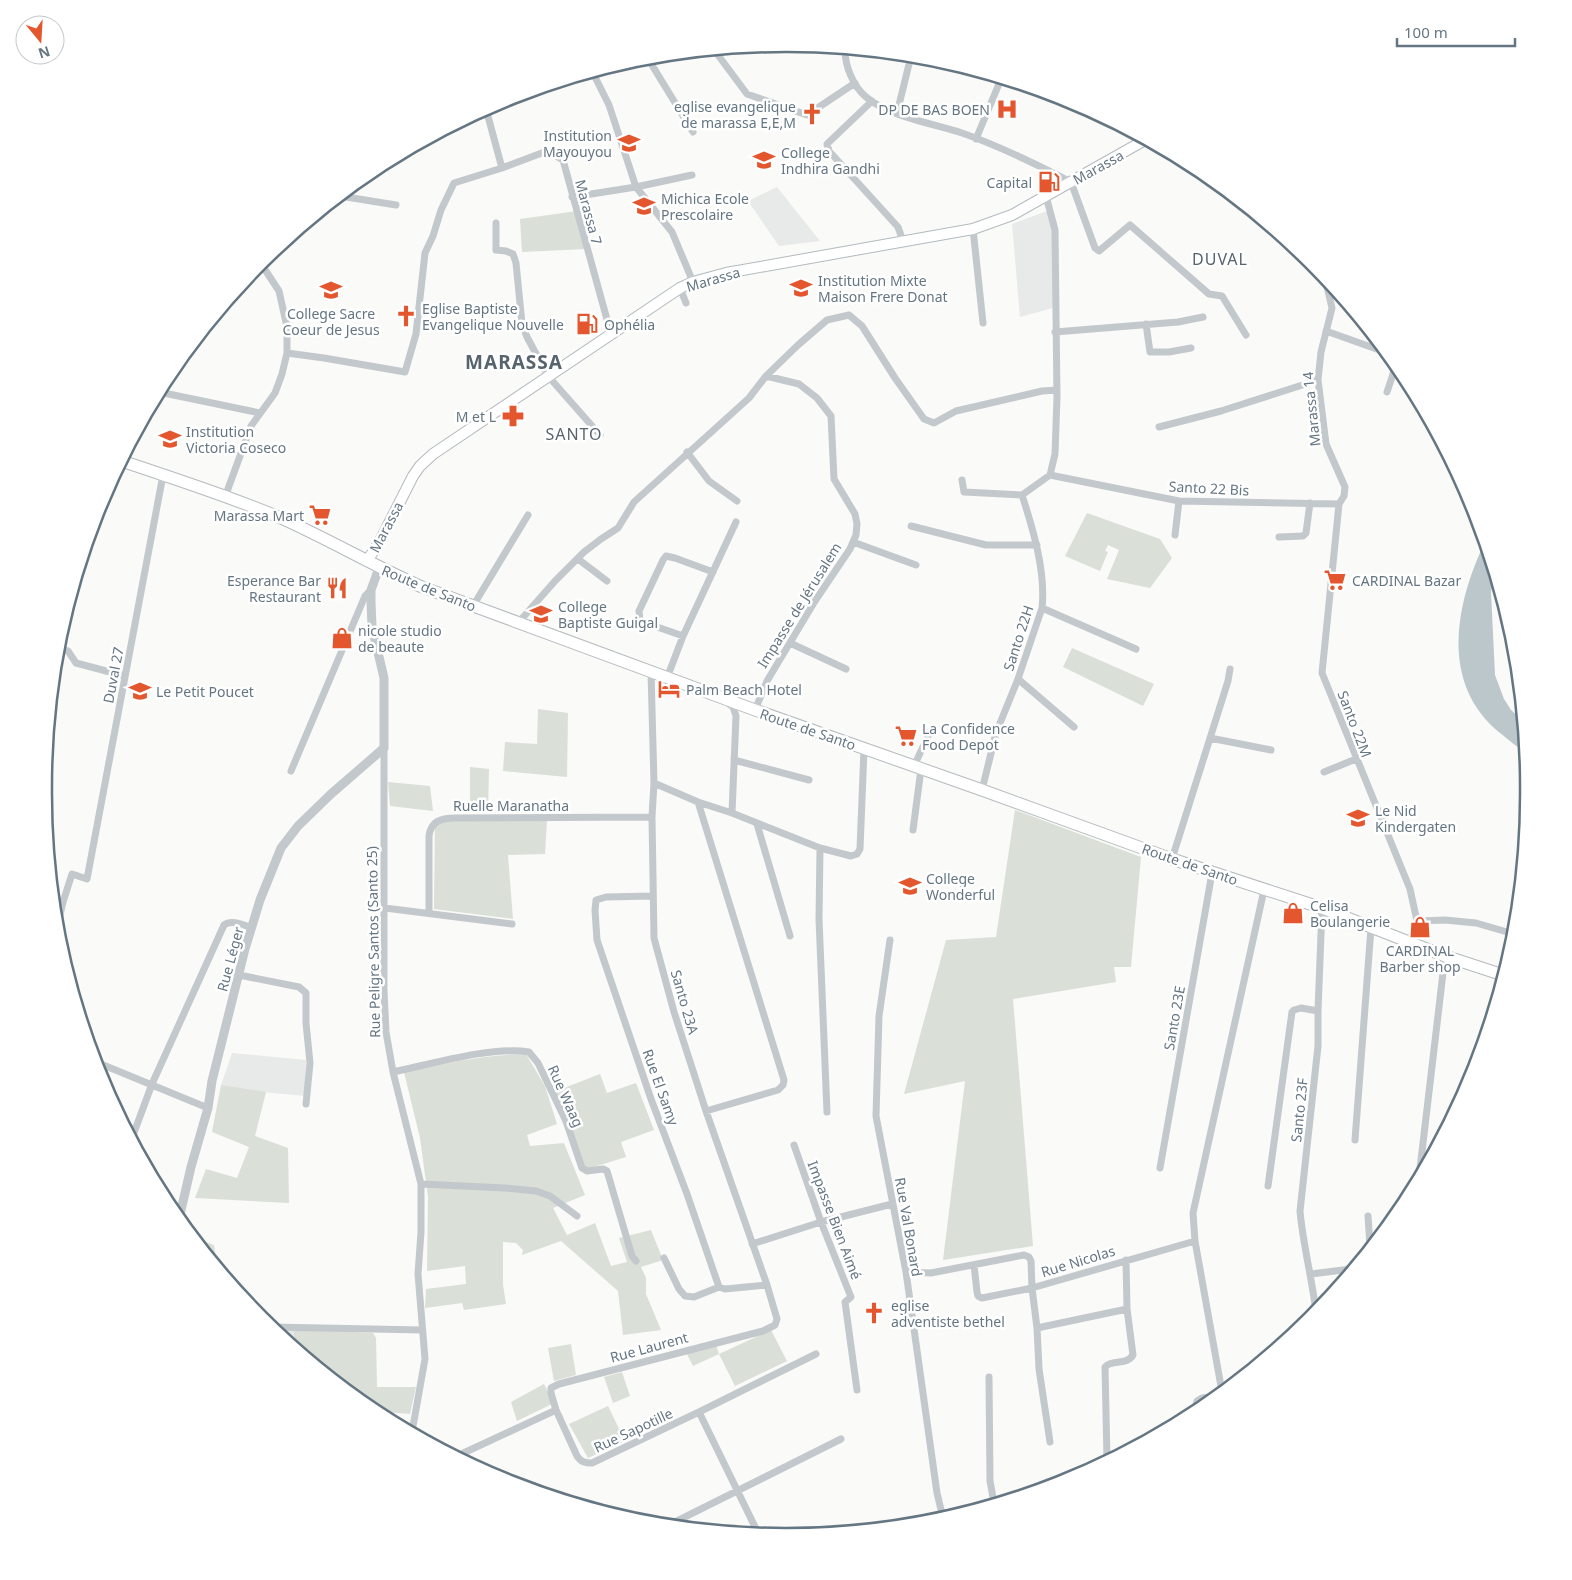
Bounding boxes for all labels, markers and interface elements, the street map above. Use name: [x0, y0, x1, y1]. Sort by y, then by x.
north arrow: [15, 15, 65, 65]
scale bar: [1397, 15, 1514, 47]
text: 100 m: [1404, 22, 1448, 42]
text: N: [36, 42, 53, 64]
hospital icon: DP DE BAS BOEN: [994, 96, 1020, 122]
place label: eglise evangelique de marassa E,E,M: [674, 97, 796, 132]
place label: DP DE BAS BOEN: [878, 100, 990, 119]
church icon: eglise evangelique de marassa E,E,M: [799, 101, 825, 127]
place label: Institution Mayouyou: [543, 126, 612, 161]
school or university icon: Institution Mayouyou: [616, 130, 642, 156]
place label: College Indhira Gandhi: [781, 143, 880, 178]
street label: Marassa: [1069, 145, 1127, 189]
school or university icon: College Indhira Gandhi: [751, 147, 777, 173]
fuel station icon: Capital: [1036, 169, 1062, 195]
place label: Capital: [987, 173, 1032, 192]
street label: Marassa 7: [571, 177, 607, 247]
place label: Michica Ecole Prescolaire: [661, 189, 749, 224]
school or university icon: Michica Ecole Prescolaire: [631, 193, 657, 219]
district label: DUVAL: [1192, 248, 1248, 270]
street label: Marassa: [684, 262, 742, 296]
place label: Institution Mixte Maison Frere Donat: [818, 271, 948, 306]
school or university icon: Institution Mixte Maison Frere Donat: [788, 275, 814, 301]
school or university icon: College Sacre Coeur de Jesus: [318, 277, 344, 303]
place label: Eglise Baptiste Evangelique Nouvelle: [422, 299, 564, 334]
church icon: Eglise Baptiste Evangelique Nouvelle: [393, 303, 419, 329]
place label: College Sacre Coeur de Jesus: [282, 304, 380, 339]
fuel station icon: Ophélia: [574, 311, 600, 337]
place label: Ophélia: [604, 315, 655, 334]
district label: MARASSA: [465, 349, 563, 375]
street label: Marassa 14: [1298, 371, 1324, 447]
pharmacy icon: M et L: [500, 403, 526, 429]
place label: M et L: [456, 407, 496, 426]
place label: Institution Victoria Coseco: [186, 422, 286, 457]
district label: SANTO: [545, 423, 603, 445]
school or university icon: Institution Victoria Coseco: [157, 426, 183, 452]
street label: Santo 22 Bis: [1168, 476, 1250, 500]
street label: Marassa: [365, 498, 407, 556]
supermarket icon: Marassa Mart: [307, 502, 333, 528]
place label: Marassa Mart: [214, 506, 304, 525]
street label: Impasse de Jérusalem: [753, 539, 845, 671]
street label: Route de Santo: [379, 560, 479, 616]
supermarket icon: CARDINAL Bazar: [1322, 567, 1348, 593]
place label: Esperance Bar Restaurant: [227, 571, 321, 606]
place label: CARDINAL Bazar: [1352, 571, 1461, 590]
restaurant icon: Esperance Bar Restaurant: [324, 575, 350, 601]
place label: College Baptiste Guigal: [558, 597, 658, 632]
school or university icon: College Baptiste Guigal: [528, 601, 554, 627]
street label: Santo 22H: [998, 603, 1038, 673]
place label: nicole studio de beaute: [358, 621, 442, 656]
shop icon: nicole studio de beaute: [329, 625, 355, 651]
street label: Duval 27: [98, 645, 128, 705]
hotel icon: Palm Beach Hotel: [656, 676, 682, 702]
school or university icon: Le Petit Poucet: [127, 678, 153, 704]
place label: Palm Beach Hotel: [686, 680, 802, 699]
place label: Le Petit Poucet: [156, 682, 254, 701]
street label: Santo 22M: [1334, 688, 1376, 760]
street label: Route de Santo: [757, 704, 859, 754]
place label: La Confidence Food Depot: [922, 719, 1015, 754]
supermarket icon: La Confidence Food Depot: [893, 723, 919, 749]
street label: Ruelle Maranatha: [453, 796, 569, 815]
place label: Le Nid Kindergaten: [1375, 801, 1456, 836]
school or university icon: Le Nid Kindergaten: [1345, 805, 1371, 831]
street label: Route de Santo: [1139, 839, 1241, 889]
street label: Rue Peligre Santos (Santo 25): [362, 846, 384, 1038]
place label: College Wonderful: [926, 869, 995, 904]
school or university icon: College Wonderful: [897, 873, 923, 899]
place label: Celisa Boulangerie: [1310, 896, 1390, 931]
shop icon: Celisa Boulangerie: [1280, 900, 1306, 926]
shop icon: CARDINAL Barber shop: [1407, 914, 1433, 940]
street label: Rue Léger: [212, 924, 248, 994]
place label: CARDINAL Barber shop: [1379, 941, 1461, 976]
street label: Santo 23A: [667, 968, 703, 1037]
street label: Santo 23E: [1159, 984, 1189, 1052]
street label: Rue El Samy: [638, 1046, 684, 1129]
street label: Rue Waag: [544, 1062, 588, 1130]
street label: Santo 23F: [1286, 1077, 1312, 1143]
street label: Impasse Bien Aimé: [804, 1158, 866, 1282]
street label: Rue Val Bonard: [891, 1176, 927, 1278]
street label: Rue Nicolas: [1039, 1241, 1118, 1281]
place label: eglise adventiste bethel: [891, 1296, 1005, 1331]
church icon: eglise adventiste bethel: [861, 1300, 887, 1326]
street label: Rue Laurent: [608, 1327, 690, 1367]
street label: Rue Sapotille: [590, 1403, 676, 1457]

